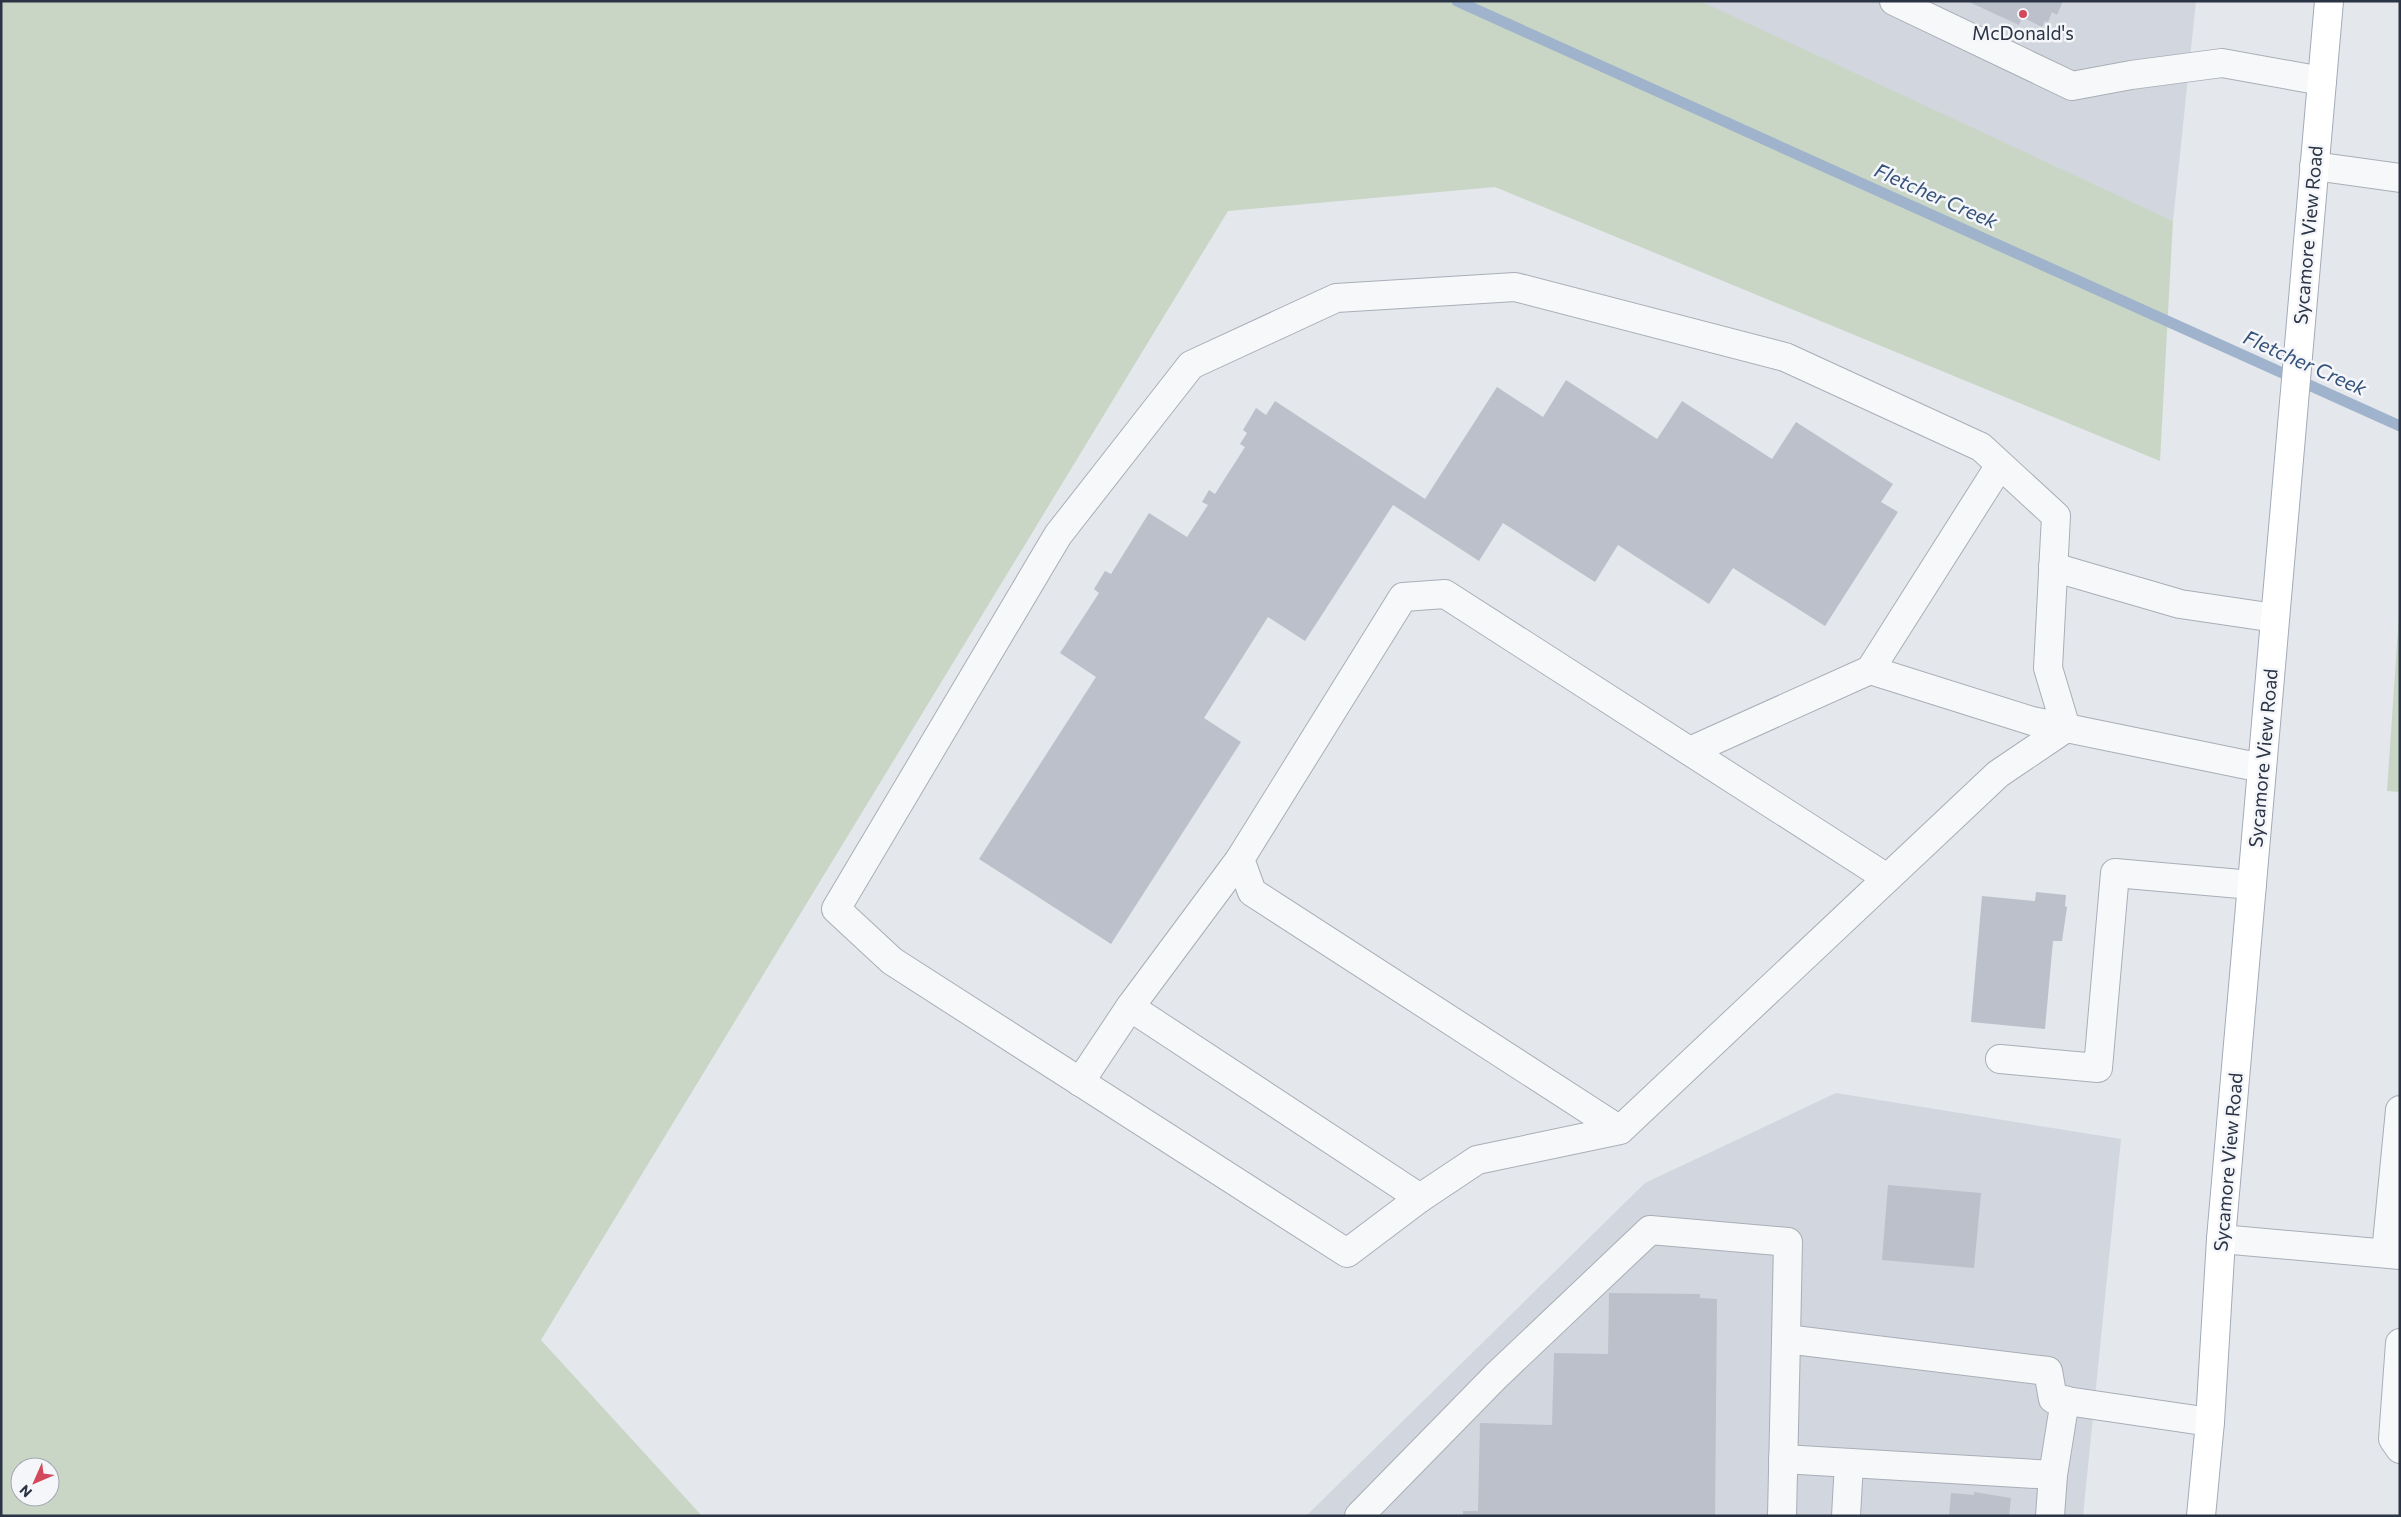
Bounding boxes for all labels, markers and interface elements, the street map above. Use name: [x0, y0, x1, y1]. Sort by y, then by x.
marker: McDonald's: [2017, 8, 2029, 20]
place label: McDonald's: [1972, 21, 2074, 44]
street label: Sycamore View Road: [2288, 145, 2327, 325]
water label: Fletcher Creek: [1871, 157, 2003, 233]
water label: Fletcher Creek: [2240, 324, 2372, 400]
street label: Sycamore View Road: [2243, 668, 2282, 848]
street label: Sycamore View Road: [2208, 1072, 2247, 1252]
north arrow: [10, 1457, 60, 1507]
text: N: [16, 1482, 35, 1501]

